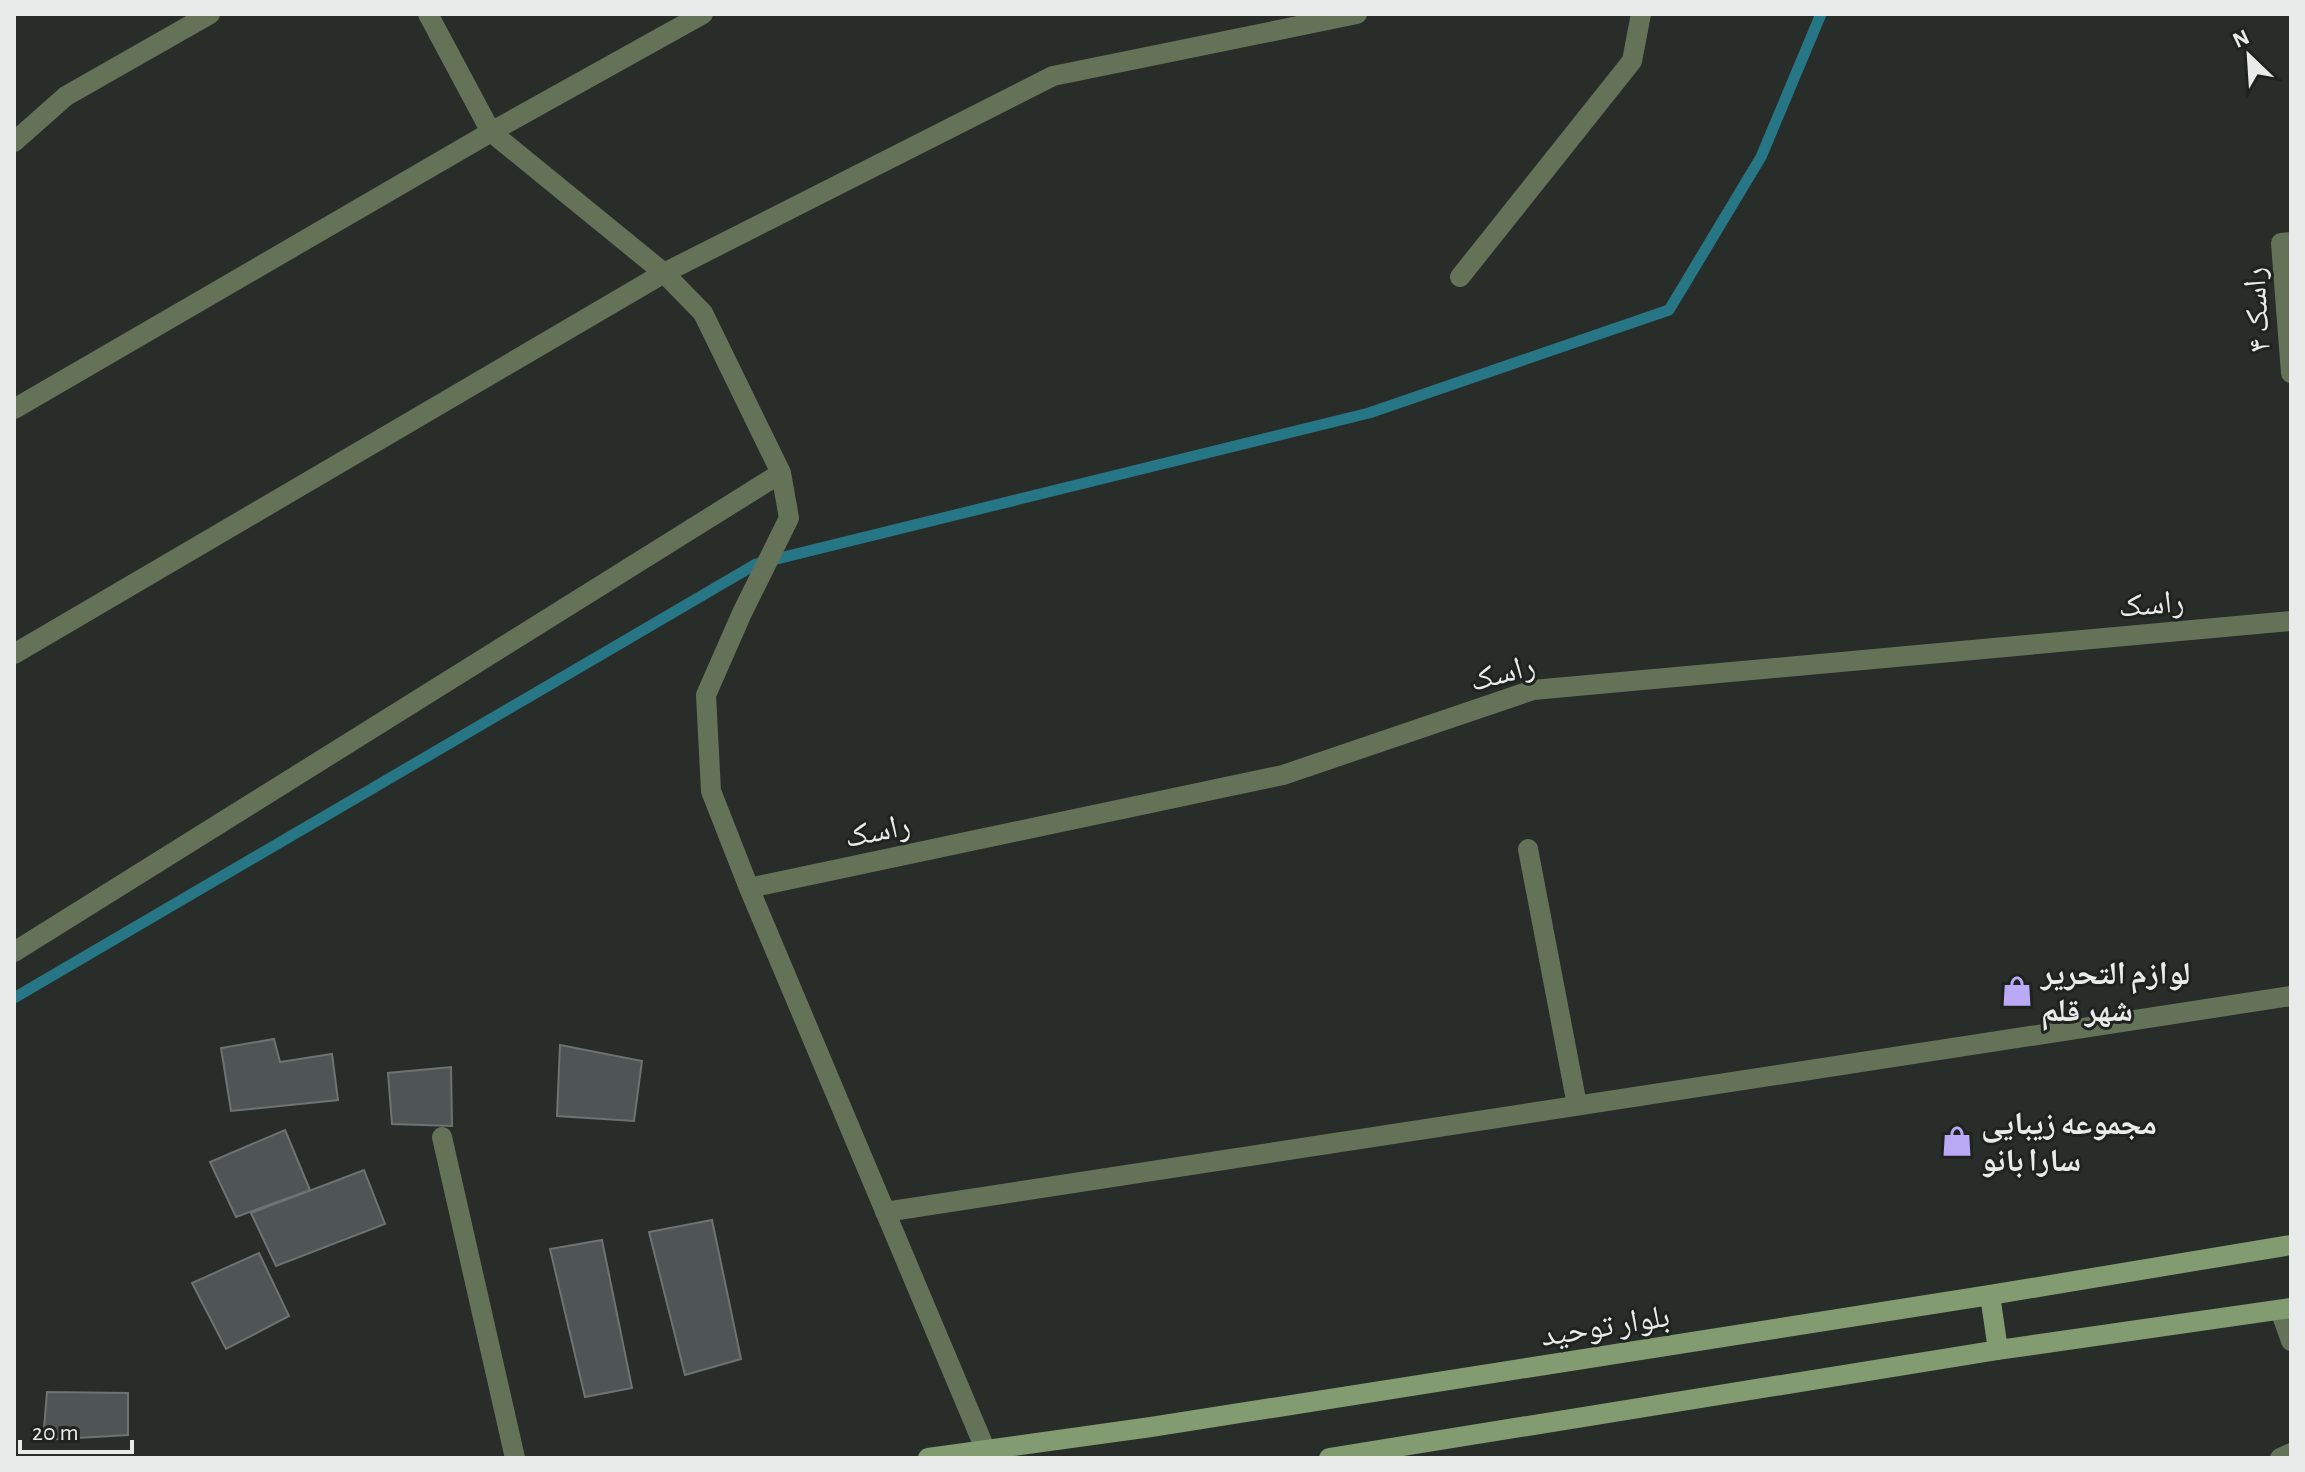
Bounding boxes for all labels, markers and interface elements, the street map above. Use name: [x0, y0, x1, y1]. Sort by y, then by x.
north arrow: [2209, 16, 2289, 96]
text: N: [2229, 26, 2253, 52]
street label: راسک ۴: [2238, 266, 2277, 354]
street label: راسک: [2117, 585, 2185, 624]
street label: راسک: [1466, 649, 1538, 698]
street label: راسک: [842, 808, 913, 854]
place label: لوازم التحریر شهر قلم: [2039, 958, 2190, 1031]
shop icon: لوازم التحریر شهر قلم: [2000, 974, 2034, 1008]
place label: مجموعه زیبایی سارا بانو: [1981, 1108, 2157, 1178]
shop icon: مجموعه زیبایی سارا بانو: [1940, 1124, 1974, 1158]
street label: بلوار توحید: [1539, 1300, 1672, 1353]
scale bar: [20, 1404, 132, 1454]
text: 20 m: [32, 1421, 79, 1445]

